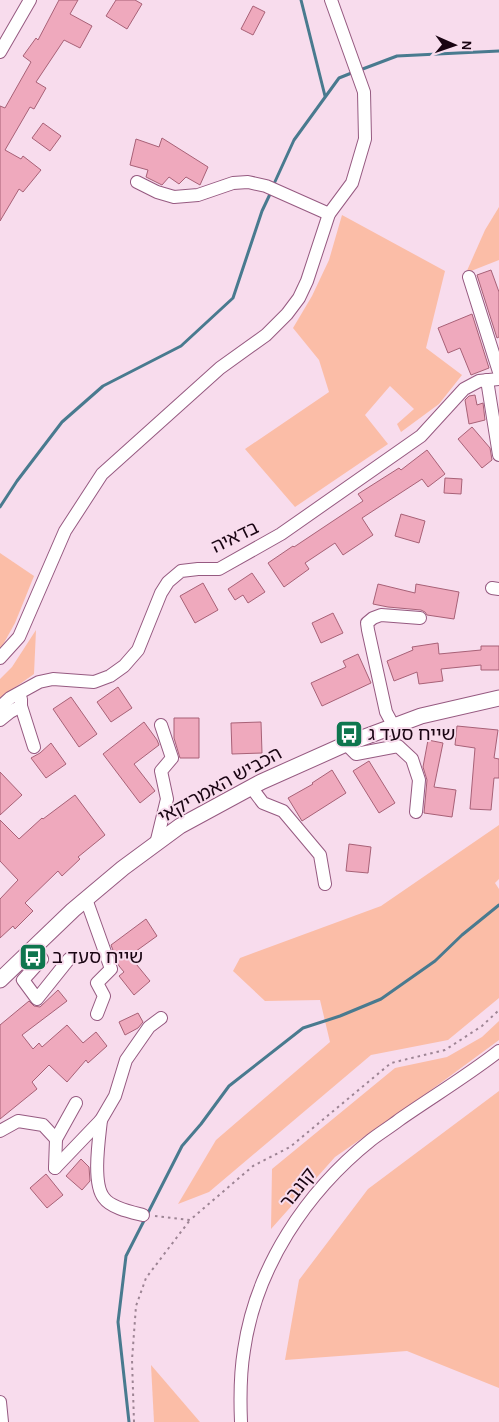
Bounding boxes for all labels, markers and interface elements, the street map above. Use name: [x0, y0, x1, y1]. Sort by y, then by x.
north arrow: [429, 20, 479, 70]
text: N: [458, 40, 475, 51]
street label: בדאיה: [208, 516, 262, 558]
bus stop icon: שייח סעד ג: [334, 719, 364, 749]
place label: שייח סעד ג: [368, 723, 455, 745]
street label: הכביש האמריקאי: [154, 742, 286, 828]
bus stop icon: שייח סעד ב: [18, 942, 48, 972]
place label: שייח סעד ב: [52, 946, 143, 968]
street label: קונבר: [275, 1163, 321, 1213]

